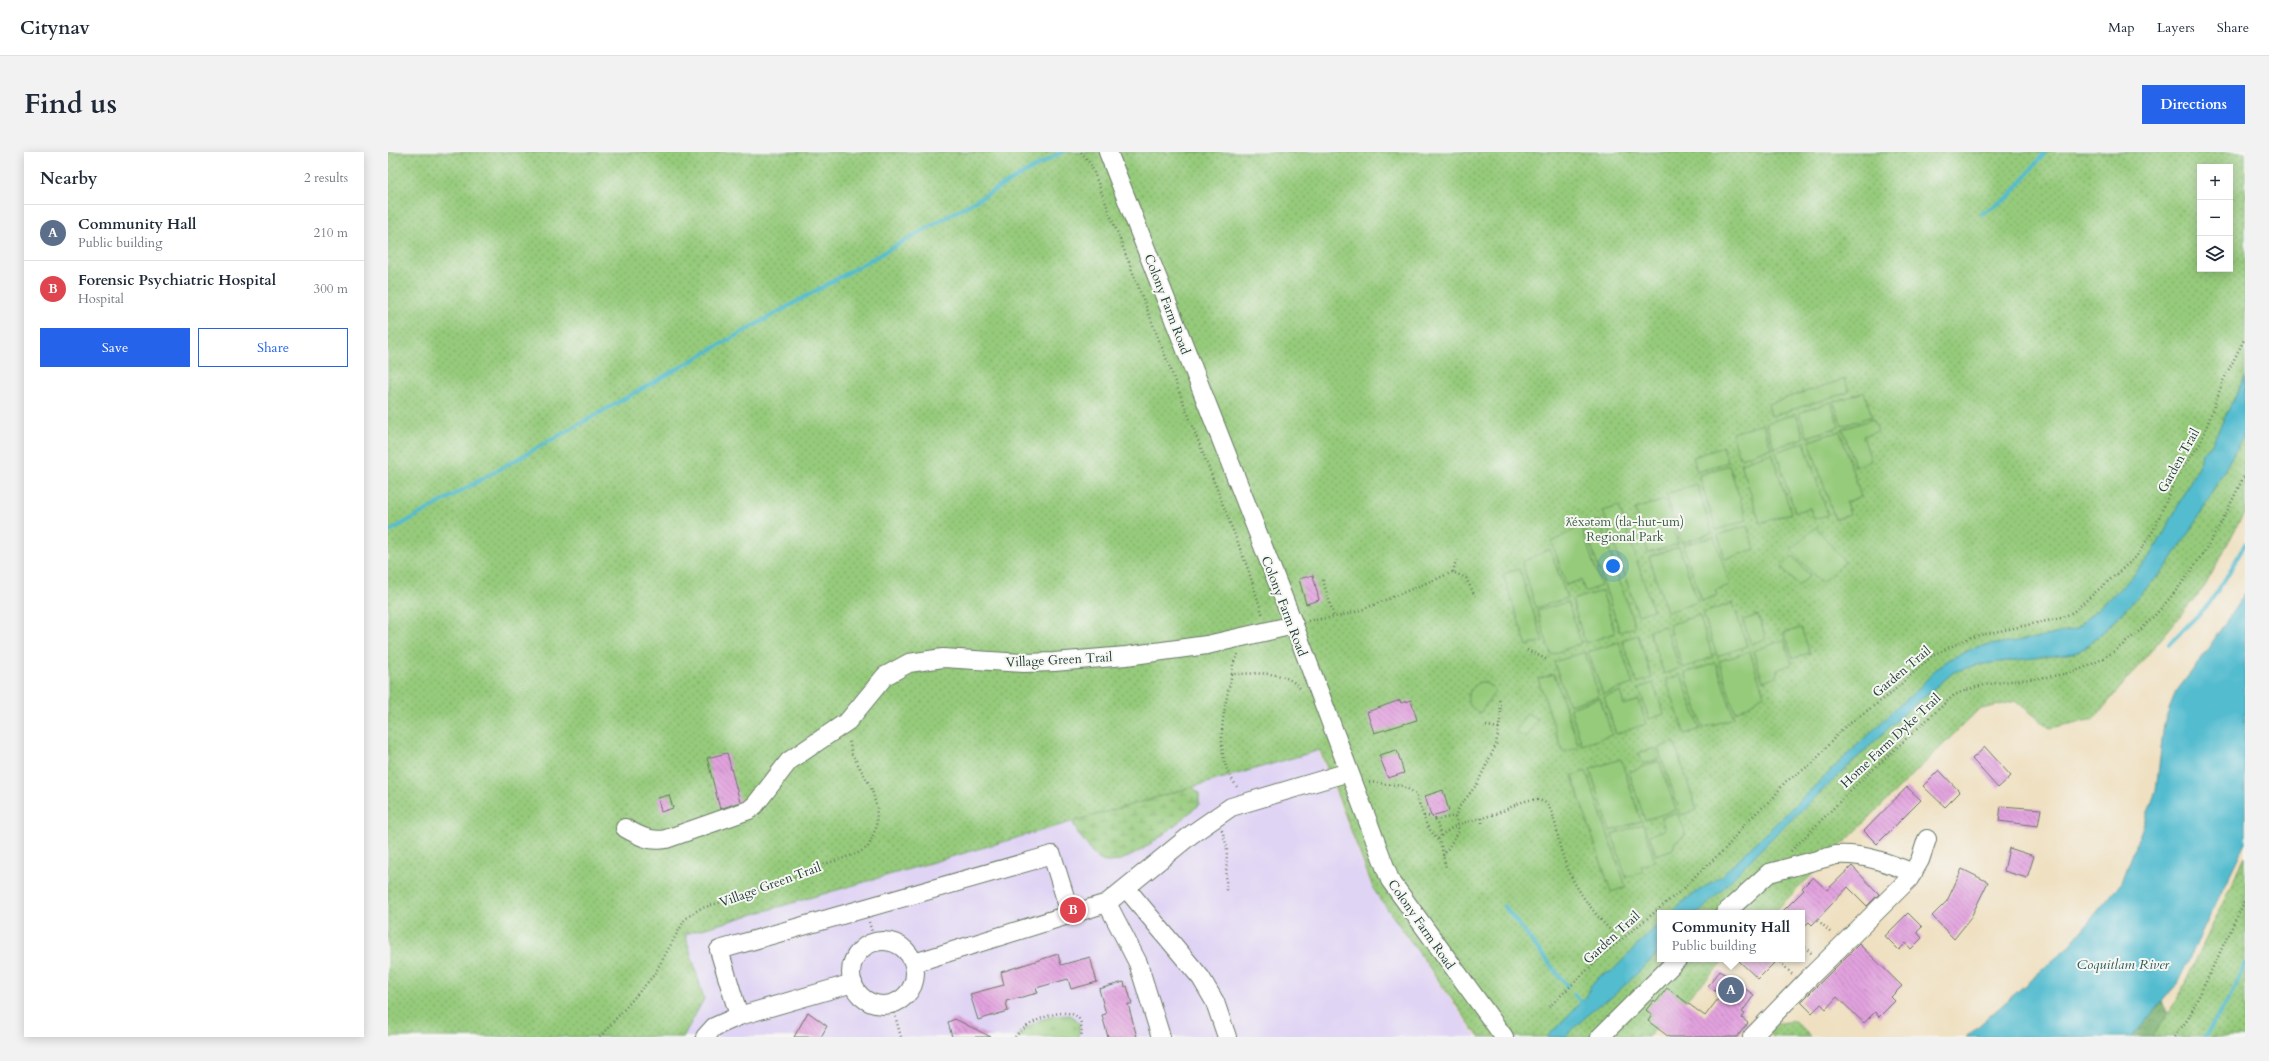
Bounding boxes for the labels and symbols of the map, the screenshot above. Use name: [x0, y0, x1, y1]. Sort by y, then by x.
street label: Colony Farm Road: [1140, 252, 1194, 357]
street label: Garden Trail: [2154, 424, 2204, 496]
park label: ƛ̓éxətəm (tla-hut-um) Regional Park: [1566, 513, 1684, 546]
street label: Colony Farm Road: [1257, 554, 1311, 659]
your location: [1603, 556, 1623, 576]
street label: Garden Trail: [1869, 642, 1935, 702]
street label: Village Green Trail: [1005, 648, 1113, 672]
street label: Home Farm Dyke Trail: [1837, 689, 1945, 792]
street label: Village Green Trail: [717, 858, 824, 912]
street label: Colony Farm Road: [1383, 876, 1459, 973]
pin: B: [1060, 895, 1086, 925]
street label: Garden Trail: [1579, 907, 1645, 968]
water label: Coquitlam River: [2077, 955, 2170, 974]
pin: A: [1718, 975, 1744, 1005]

